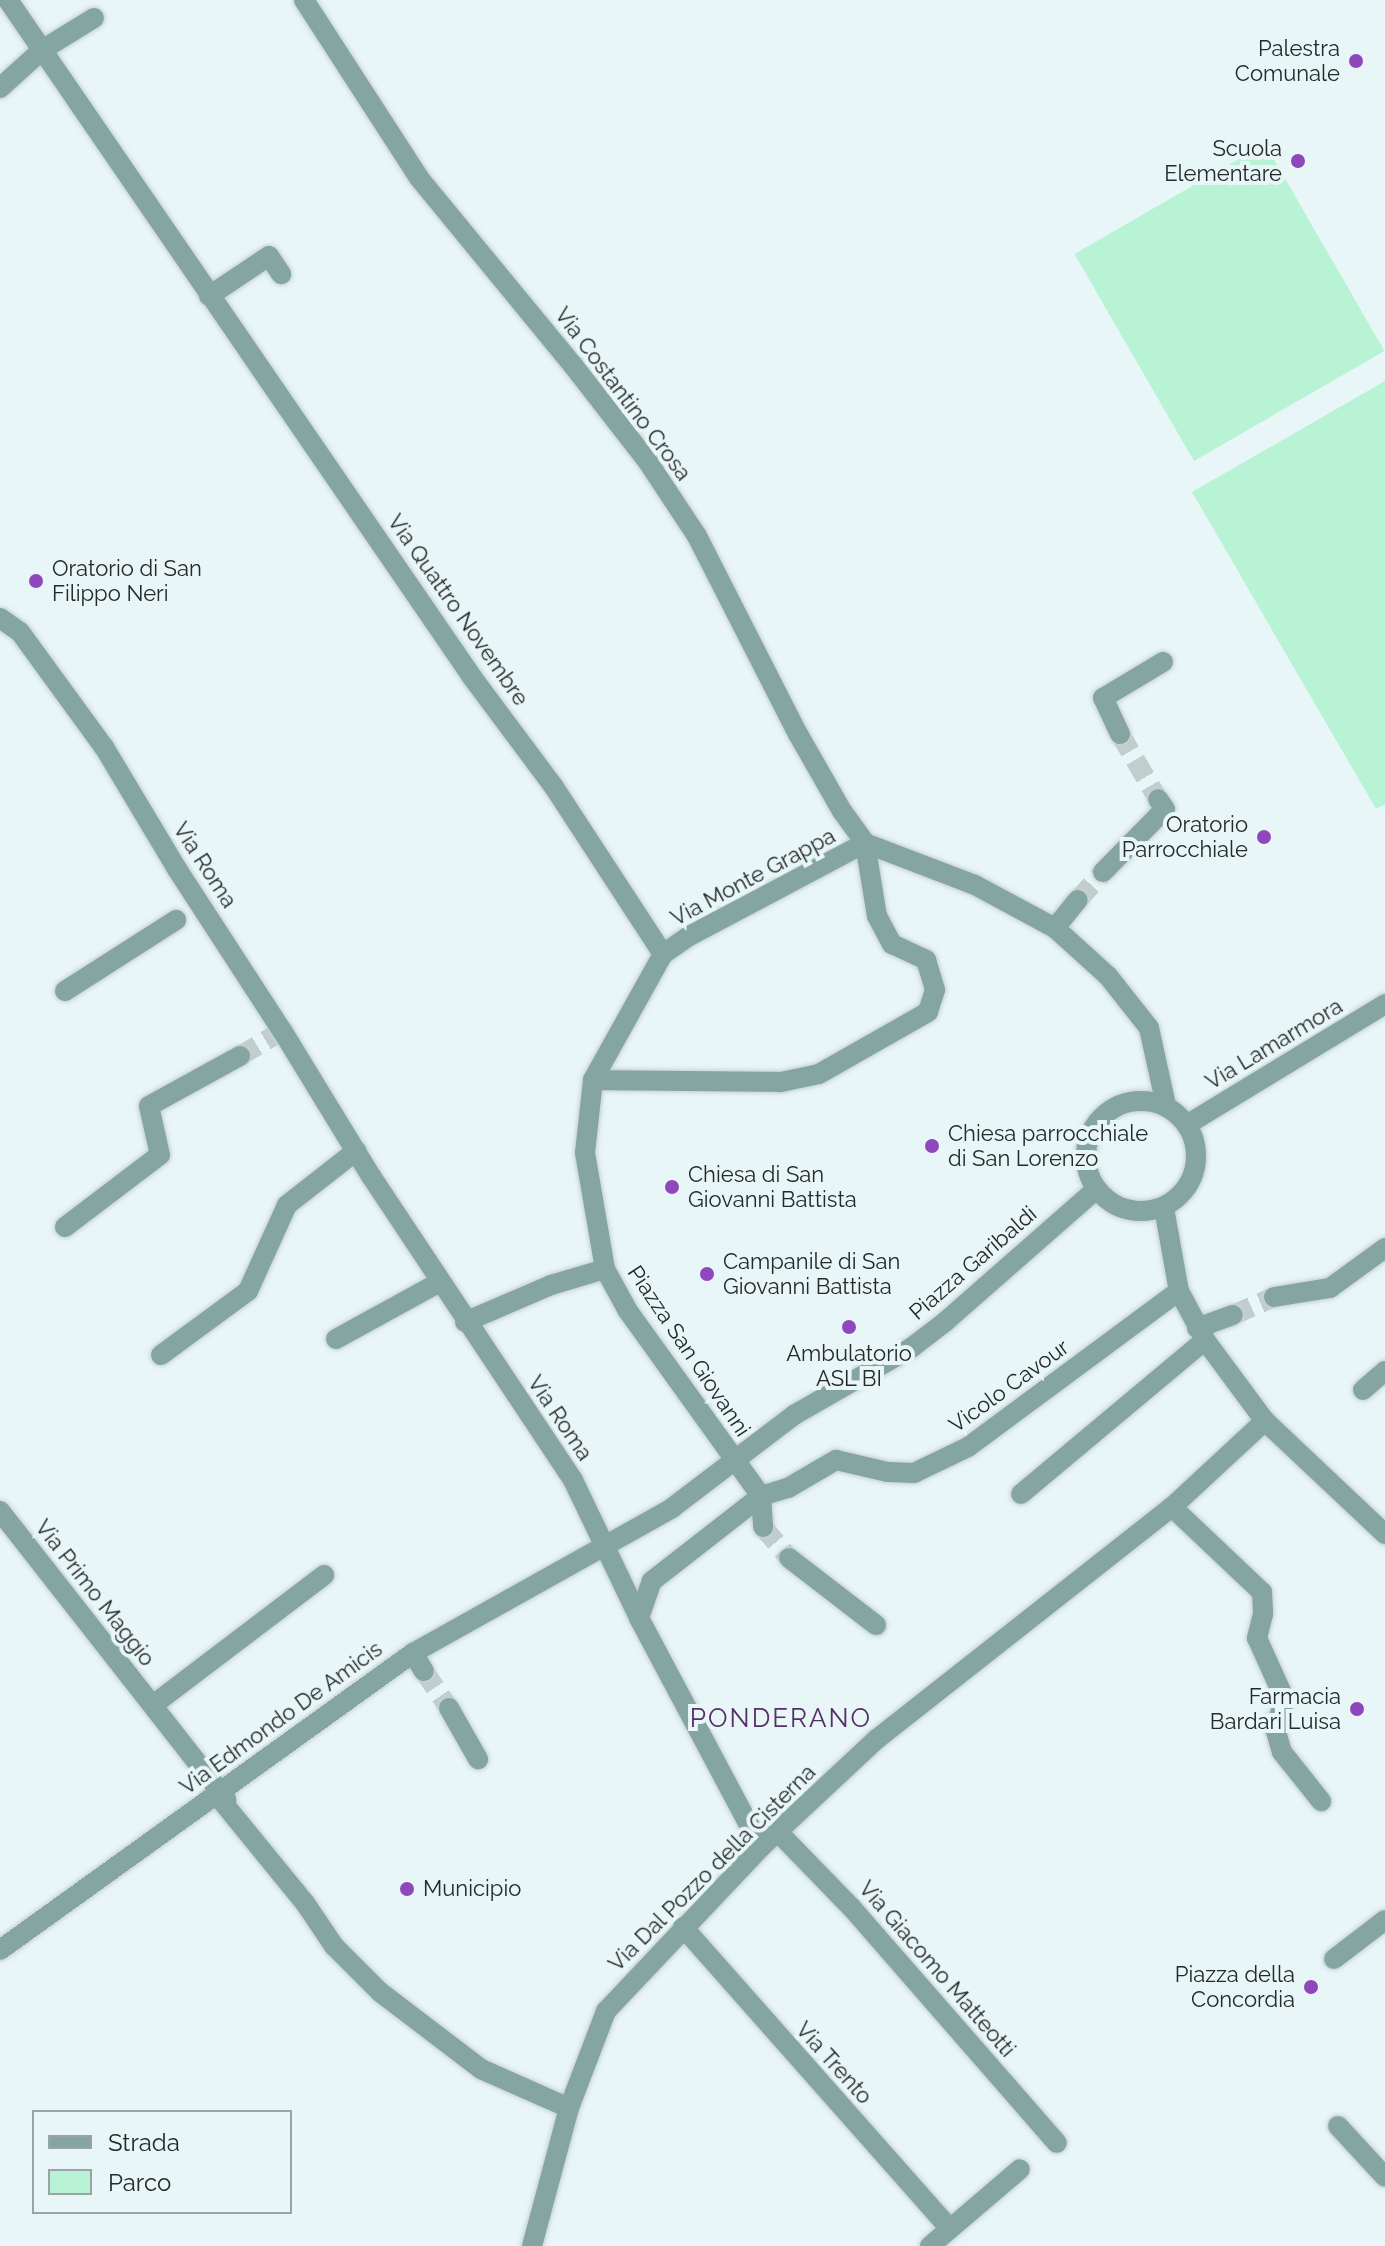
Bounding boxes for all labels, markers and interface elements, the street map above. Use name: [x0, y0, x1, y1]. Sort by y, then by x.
place label: Palestra Comunale: [1235, 35, 1340, 86]
marker: Palestra Comunale: [1347, 52, 1365, 70]
place label: Scuola Elementare: [1164, 135, 1282, 186]
marker: Scuola Elementare: [1289, 152, 1307, 170]
street label: Via Costantino Crosa: [549, 302, 697, 486]
street label: Via Quattro Novembre: [382, 509, 534, 711]
place label: Oratorio di San Filippo Neri: [52, 555, 202, 606]
marker: Oratorio di San Filippo Neri: [27, 572, 45, 590]
place label: Oratorio Parrocchiale: [1122, 811, 1248, 862]
street label: Via Roma: [168, 817, 242, 913]
street label: Via Monte Grappa: [666, 823, 840, 931]
marker: Oratorio Parrocchiale: [1255, 828, 1273, 846]
street label: Via Lamarmora: [1201, 993, 1347, 1095]
place label: Chiesa parrocchiale di San Lorenzo: [948, 1120, 1148, 1172]
marker: Chiesa parrocchiale di San Lorenzo: [923, 1137, 941, 1155]
place label: Chiesa di San Giovanni Battista: [688, 1161, 857, 1212]
marker: Chiesa di San Giovanni Battista: [663, 1178, 681, 1196]
street label: Piazza Garibaldi: [904, 1201, 1042, 1325]
place label: Campanile di San Giovanni Battista: [723, 1248, 900, 1300]
street label: Piazza San Giovanni: [622, 1260, 756, 1442]
marker: Campanile di San Giovanni Battista: [698, 1265, 716, 1283]
marker: Ambulatorio ASL BI: [840, 1318, 858, 1336]
street label: Vicolo Cavour: [944, 1334, 1074, 1438]
place label: Ambulatorio ASL BI: [786, 1340, 912, 1392]
street label: Via Roma: [522, 1371, 598, 1465]
street label: Via Primo Maggio: [30, 1514, 160, 1672]
street label: Via Edmondo De Amicis: [174, 1636, 388, 1800]
place label: Farmacia Bardari Luisa: [1210, 1683, 1341, 1734]
marker: Farmacia Bardari Luisa: [1348, 1700, 1366, 1718]
district label: PONDERANO: [690, 1703, 872, 1735]
street label: Via Dal Pozzo della Cisterna: [603, 1759, 821, 1977]
street label: Via Giacomo Matteotti: [853, 1875, 1021, 2063]
place label: Municipio: [423, 1876, 521, 1902]
marker: Municipio: [398, 1880, 416, 1898]
place label: Piazza della Concordia: [1175, 1961, 1295, 2012]
marker: Piazza della Concordia: [1302, 1978, 1320, 1996]
street label: Via Trento: [790, 2016, 878, 2110]
legend: [32, 2110, 292, 2214]
text: Strada: [108, 2128, 180, 2157]
text: Parco: [108, 2168, 171, 2197]

